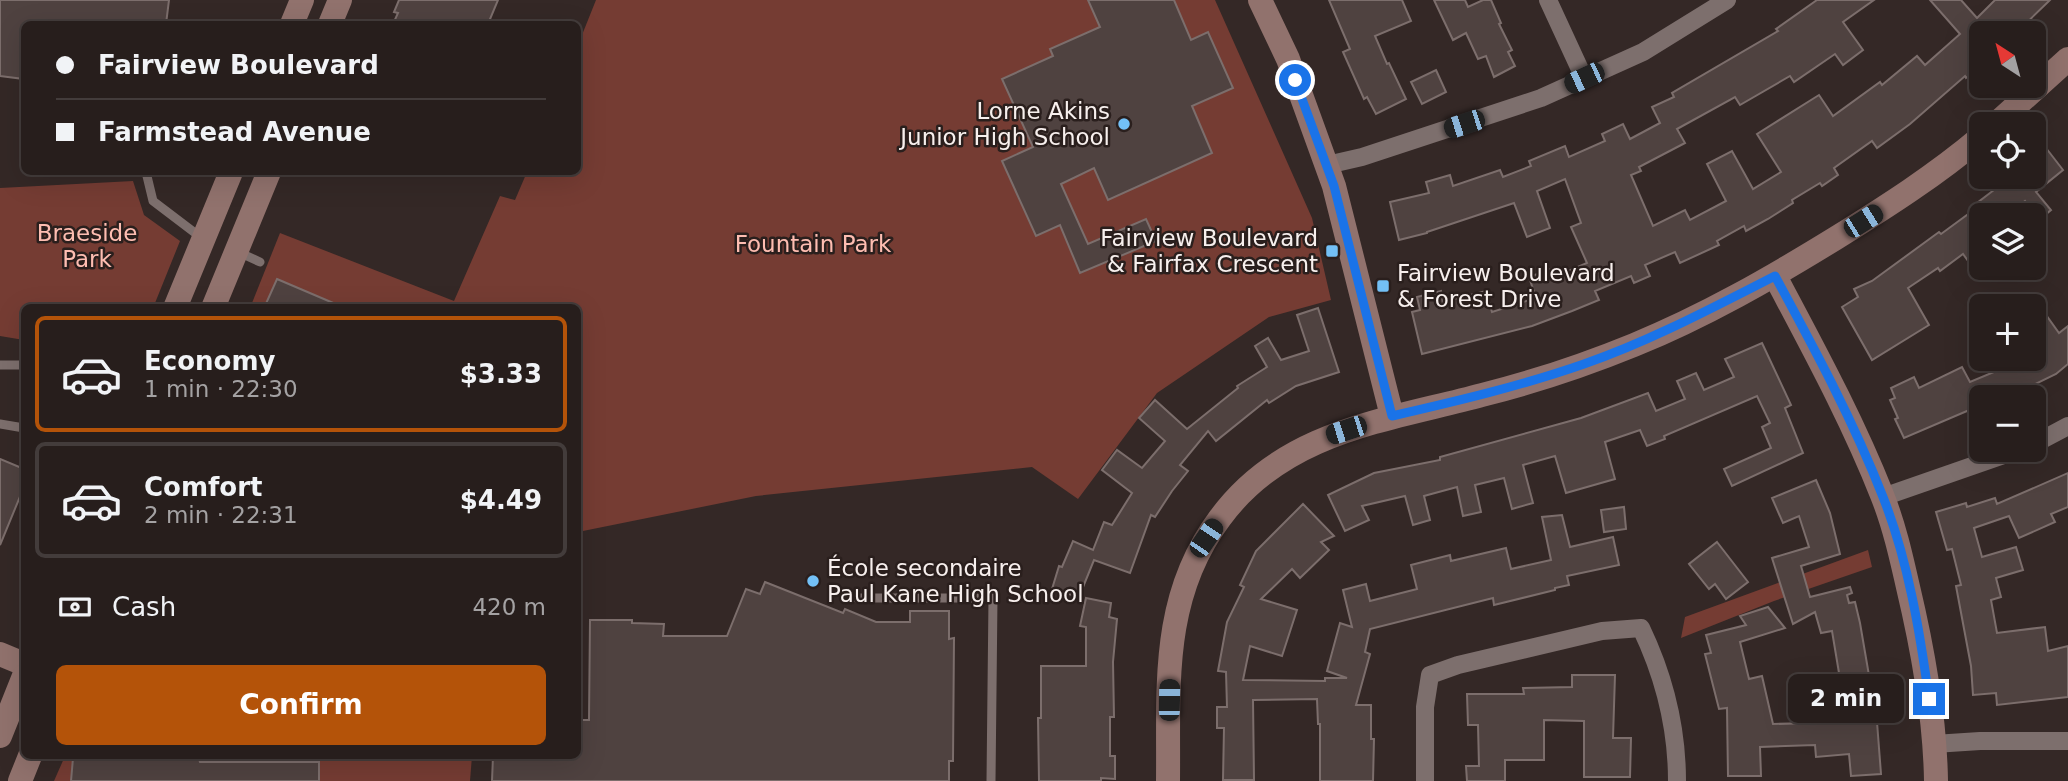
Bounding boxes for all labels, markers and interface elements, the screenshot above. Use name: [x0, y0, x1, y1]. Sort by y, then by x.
north arrow: [1969, 21, 2046, 98]
map controls: [1969, 21, 2046, 462]
text: Fairview Boulevard: [98, 50, 379, 80]
car: [1561, 60, 1608, 96]
route start: [1279, 64, 1311, 96]
place label: Lorne Akins Junior High School: [898, 98, 1110, 150]
car: [1441, 108, 1488, 140]
button: locate: [1969, 112, 2046, 189]
marker: Lorne Akins Junior High School: [1116, 116, 1132, 132]
text: Farmstead Avenue: [98, 117, 371, 147]
car: [1840, 201, 1887, 241]
button: layers: [1969, 203, 2046, 280]
park label: Braeside Park: [37, 220, 137, 272]
place label: Fairview Boulevard & Fairfax Crescent: [1100, 225, 1318, 277]
park label: Fountain Park: [735, 231, 892, 257]
marker: Fairview Boulevard & Fairfax Crescent: [1324, 243, 1340, 259]
place label: Fairview Boulevard & Forest Drive: [1397, 260, 1615, 312]
marker: Fairview Boulevard & Forest Drive: [1375, 278, 1391, 294]
button: +: [1969, 294, 2046, 371]
icon: car: [60, 343, 123, 406]
text: Economy: [144, 346, 275, 376]
text: $3.33: [460, 359, 542, 389]
text: 1 min · 22:30: [144, 376, 298, 402]
button: −: [1969, 385, 2046, 462]
car: [1323, 414, 1370, 446]
icon: car: [60, 469, 123, 532]
text: Comfort: [144, 472, 262, 502]
text: $4.49: [460, 485, 542, 515]
text: 2 min · 22:31: [144, 502, 298, 528]
car: [1186, 515, 1227, 561]
place label: École secondaire Paul Kane High School: [827, 554, 1084, 607]
marker: École secondaire Paul Kane High School: [805, 573, 821, 589]
icon: cash: [56, 588, 94, 626]
text: Cash: [112, 592, 176, 622]
text: 420 m: [472, 594, 546, 620]
button: Confirm: [56, 665, 546, 745]
callout: 2 min: [1789, 674, 1904, 724]
car: [1159, 679, 1180, 721]
route end: [1913, 683, 1945, 715]
text: 2 min: [1810, 685, 1882, 711]

